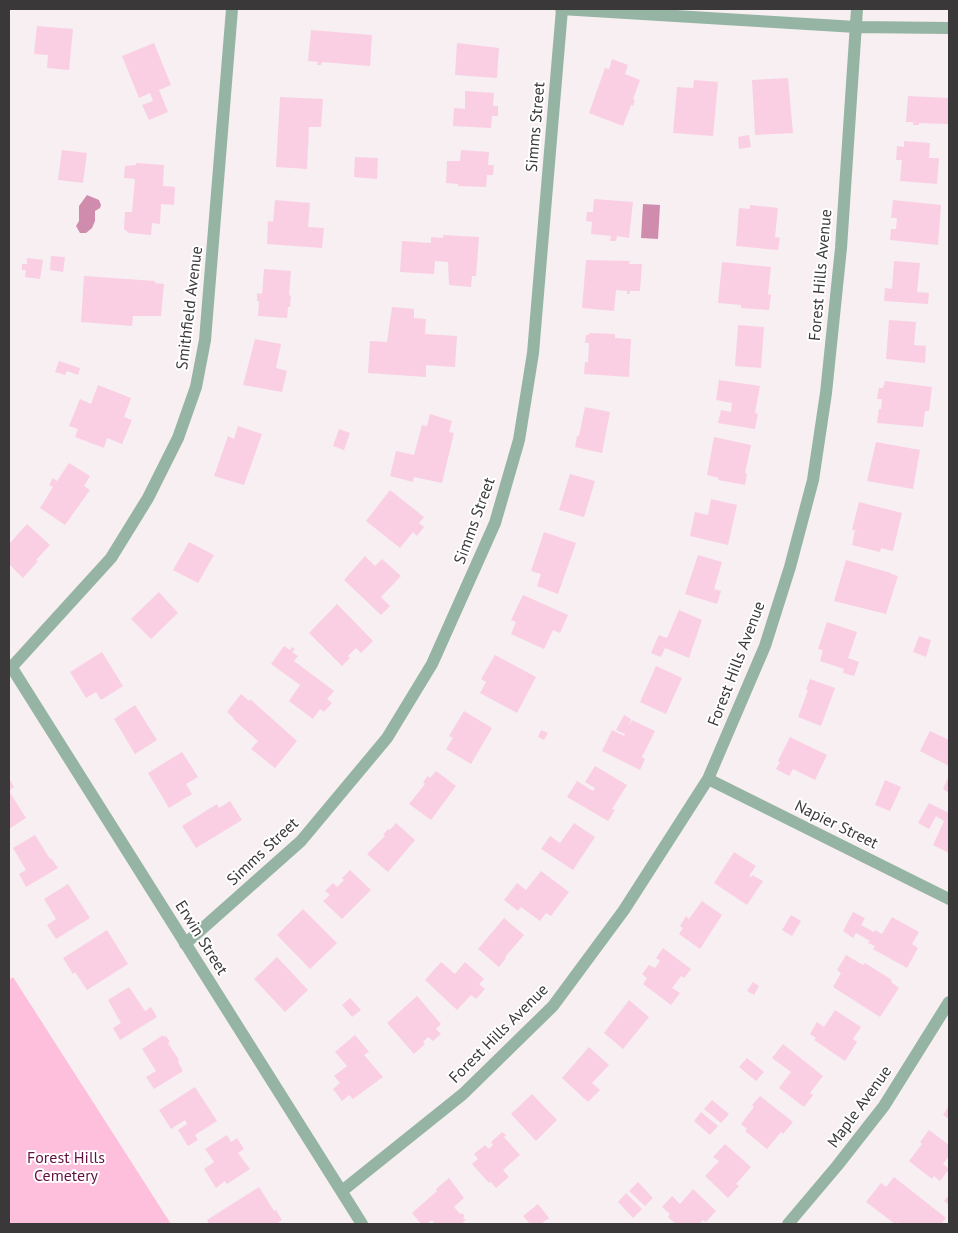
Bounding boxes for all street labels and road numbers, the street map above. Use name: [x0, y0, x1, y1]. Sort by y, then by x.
street label: Simms Street: [522, 81, 550, 173]
street label: Forest Hills Avenue: [806, 208, 836, 342]
street label: Smithfield Avenue: [173, 245, 207, 371]
street label: Simms Street: [450, 475, 500, 567]
street label: Forest Hills Avenue: [704, 599, 770, 729]
street label: Napier Street: [791, 797, 881, 853]
street label: Simms Street: [223, 814, 303, 890]
street label: Erwin Street: [171, 897, 231, 979]
street label: Forest Hills Avenue: [445, 980, 553, 1088]
street label: Maple Avenue: [824, 1062, 896, 1152]

